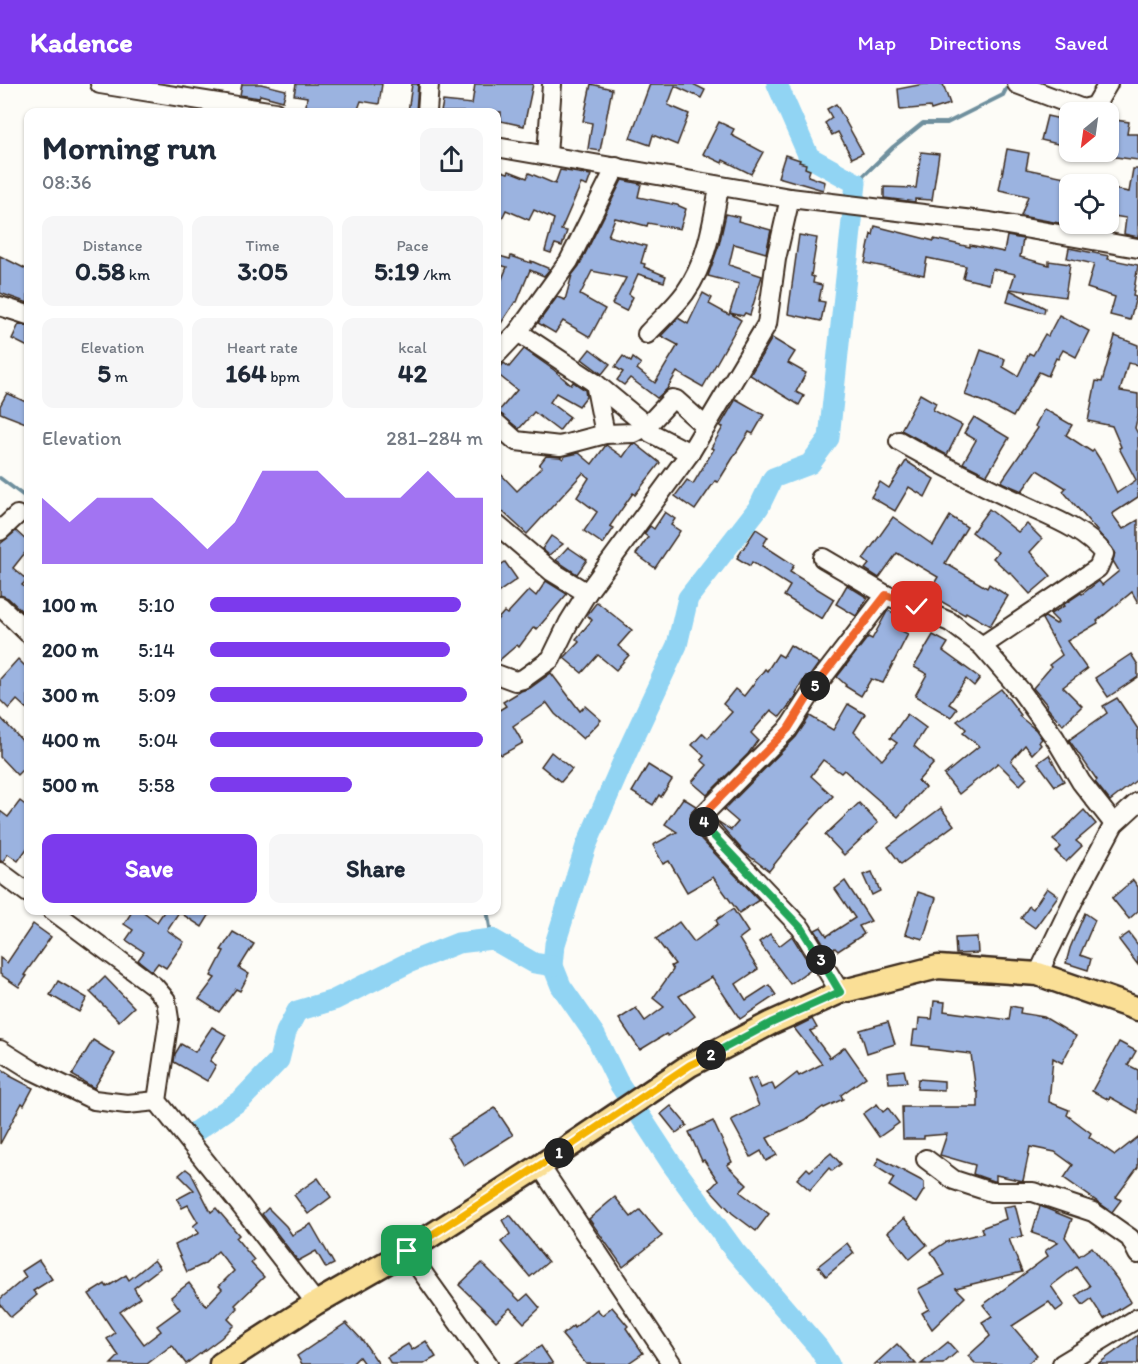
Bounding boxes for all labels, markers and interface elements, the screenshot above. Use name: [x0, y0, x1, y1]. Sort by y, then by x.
text: Kadence: [30, 25, 133, 59]
text: Map: [858, 30, 896, 55]
text: Directions: [929, 30, 1021, 55]
text: Saved: [1054, 30, 1108, 55]
north arrow: [1059, 102, 1119, 162]
map controls: [1059, 102, 1119, 234]
text: Morning run: [42, 128, 217, 167]
button: share: [420, 128, 483, 191]
text: 08:36: [42, 170, 92, 194]
button: locate: [1059, 174, 1119, 234]
text: Distance: [83, 236, 142, 255]
text: Time: [245, 236, 280, 255]
text: Pace: [396, 236, 429, 255]
text: 0.58: [75, 255, 125, 287]
text: 3:05: [237, 255, 288, 287]
text: 5:19: [374, 255, 420, 287]
text: km: [125, 265, 150, 284]
text: /km: [420, 265, 451, 284]
text: Elevation: [81, 338, 144, 357]
text: Heart rate: [227, 338, 298, 357]
text: kcal: [398, 338, 427, 357]
text: 5: [97, 357, 111, 389]
text: 164: [225, 357, 267, 389]
text: 42: [398, 357, 427, 389]
text: m: [111, 367, 128, 386]
text: bpm: [267, 367, 300, 386]
text: Elevation: [42, 426, 121, 450]
text: 281–284 m: [386, 426, 483, 450]
pin: [891, 581, 942, 632]
icon: check: [900, 590, 933, 623]
text: 100 m: [42, 593, 97, 617]
text: 5:10: [138, 593, 175, 617]
text: 200 m: [42, 638, 98, 662]
text: 5:14: [138, 638, 175, 662]
pin: 5: [800, 671, 830, 701]
text: 5: [811, 676, 819, 695]
text: 300 m: [42, 683, 99, 707]
text: 5:09: [138, 683, 176, 707]
text: 400 m: [42, 728, 100, 752]
text: 5:04: [138, 728, 178, 752]
text: 500 m: [42, 773, 98, 797]
text: 5:58: [138, 773, 175, 797]
pin: 4: [689, 807, 719, 837]
text: 4: [699, 812, 709, 831]
button: Save: [42, 834, 257, 903]
button: Share: [269, 834, 483, 903]
pin: 3: [806, 945, 836, 975]
text: 3: [817, 950, 825, 969]
pin: 2: [696, 1040, 726, 1070]
text: 2: [707, 1045, 715, 1064]
pin: 1: [544, 1138, 574, 1168]
text: 1: [555, 1143, 563, 1162]
pin: [381, 1225, 432, 1276]
icon: arrive: [390, 1234, 423, 1267]

